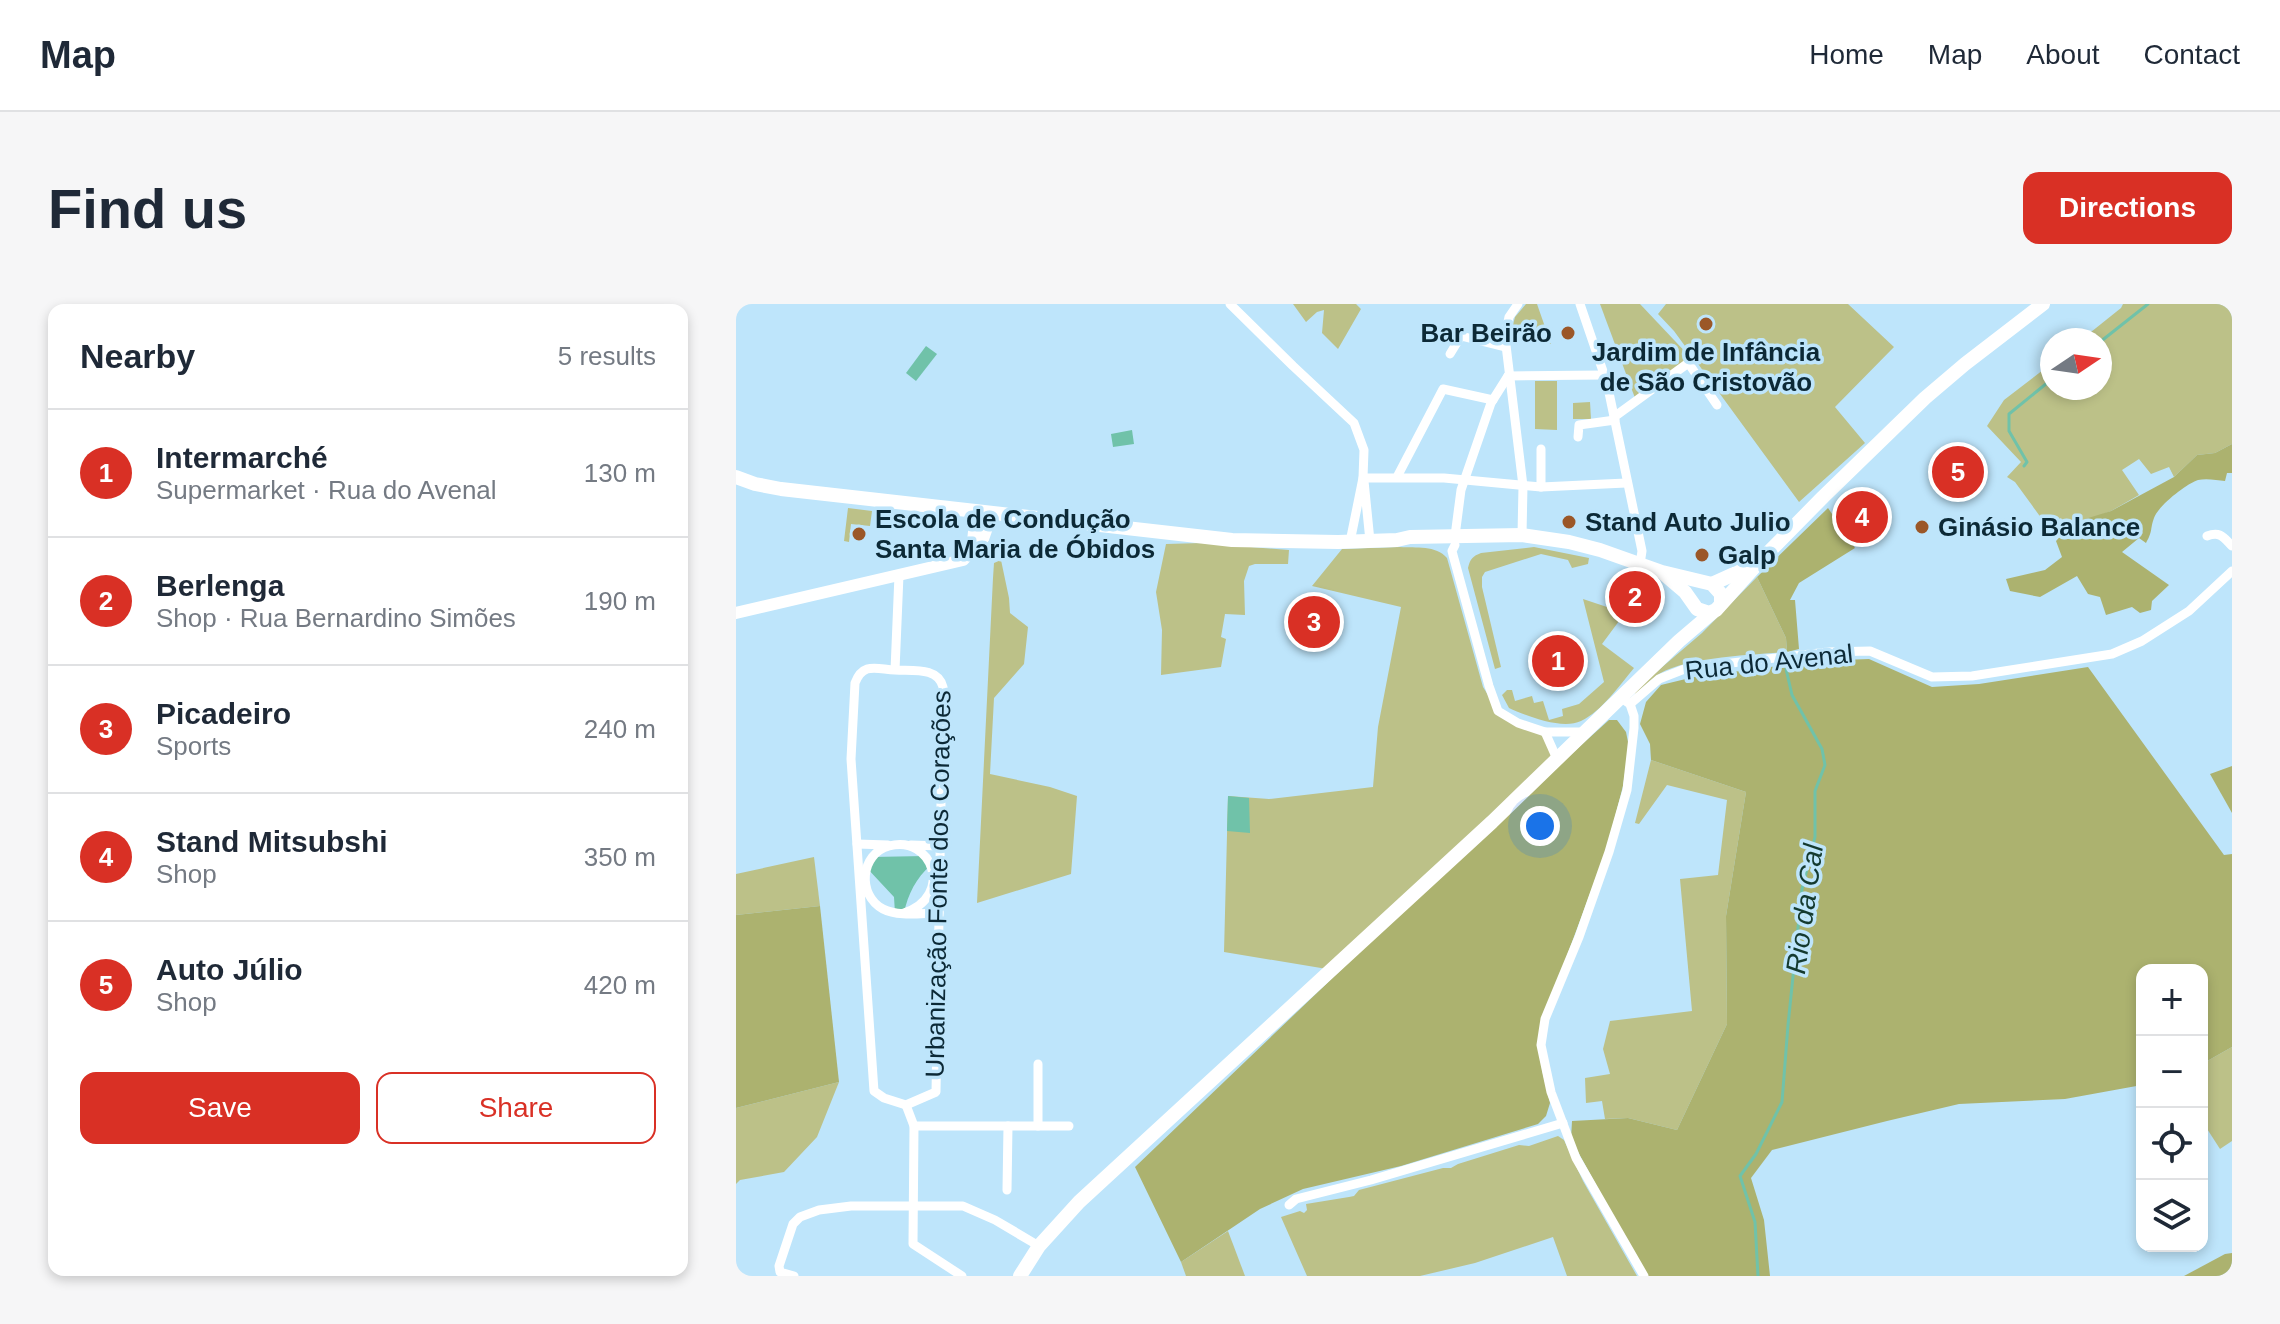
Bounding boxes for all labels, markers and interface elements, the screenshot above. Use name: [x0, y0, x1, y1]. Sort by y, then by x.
text: Map: [40, 34, 116, 76]
text: Home: [1809, 39, 1884, 70]
text: Map: [1928, 39, 1982, 70]
text: About: [2026, 39, 2100, 70]
text: Contact: [2144, 39, 2240, 70]
button: Directions: [2023, 172, 2232, 244]
text: Find us: [48, 177, 247, 240]
marker: Jardim de Infância de São Cristovão: [1697, 315, 1715, 333]
place label: Bar Beirão: [1421, 318, 1552, 348]
marker: Bar Beirão: [1559, 324, 1577, 342]
north arrow: [2040, 328, 2112, 400]
text: Nearby: [80, 337, 195, 375]
place label: Jardim de Infância de São Cristovão: [1592, 337, 1821, 397]
text: 5 results: [558, 341, 656, 371]
text: Intermarché: [156, 441, 328, 474]
pin: 5: [1932, 442, 1984, 502]
text: 1: [99, 458, 113, 488]
text: 130 m: [584, 458, 656, 488]
text: Supermarket · Rua do Avenal: [156, 475, 497, 505]
pin: 4: [1836, 487, 1888, 547]
place label: Escola de Condução Santa Maria de Óbidos: [875, 504, 1155, 564]
place label: Stand Auto Julio: [1585, 507, 1791, 537]
place label: Ginásio Balance: [1938, 512, 2140, 542]
marker: Stand Auto Julio: [1560, 513, 1578, 531]
marker: Ginásio Balance: [1913, 518, 1931, 536]
marker: Escola de Condução Santa Maria de Óbidos: [850, 525, 868, 543]
place label: Galp: [1718, 540, 1776, 570]
marker: Galp: [1693, 546, 1711, 564]
pin: 2: [1609, 567, 1661, 627]
text: Berlenga: [156, 569, 284, 602]
text: 2: [99, 586, 113, 616]
text: 190 m: [584, 586, 656, 616]
pin: 3: [1288, 592, 1340, 652]
text: Shop · Rua Bernardino Simões: [156, 603, 516, 633]
pin: 1: [1532, 631, 1584, 691]
street label: Rua do Avenal: [1684, 638, 1854, 686]
street label: Urbanização Fonte dos Corações: [920, 690, 956, 1078]
text: Picadeiro: [156, 697, 291, 730]
text: 3: [99, 714, 113, 744]
text: 240 m: [584, 714, 656, 744]
text: Sports: [156, 731, 231, 761]
your location: [1520, 806, 1560, 846]
text: Stand Mitsubshi: [156, 825, 388, 858]
water label: Rio da Cal: [1780, 841, 1829, 976]
text: 4: [99, 842, 113, 872]
text: 350 m: [584, 842, 656, 872]
text: Shop: [156, 859, 217, 889]
text: Auto Júlio: [156, 953, 303, 986]
map controls: [2136, 964, 2208, 1252]
button: +: [2136, 964, 2208, 1036]
text: 5: [99, 970, 113, 1000]
text: 420 m: [584, 970, 656, 1000]
text: Shop: [156, 987, 217, 1017]
button: −: [2136, 1036, 2208, 1108]
button: Save: [80, 1072, 360, 1144]
button: Share: [376, 1072, 656, 1144]
button: locate: [2136, 1108, 2208, 1180]
button: layers: [2136, 1180, 2208, 1252]

